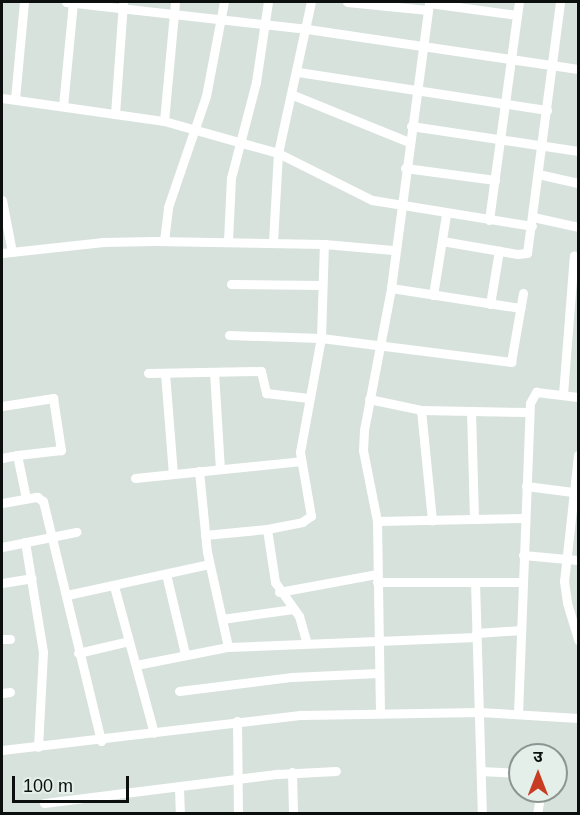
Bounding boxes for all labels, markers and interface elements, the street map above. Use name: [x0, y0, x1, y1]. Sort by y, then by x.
north arrow: [508, 743, 568, 803]
text: उ: [533, 748, 543, 765]
scale bar: [15, 764, 132, 802]
text: 100 m: [23, 776, 73, 796]

